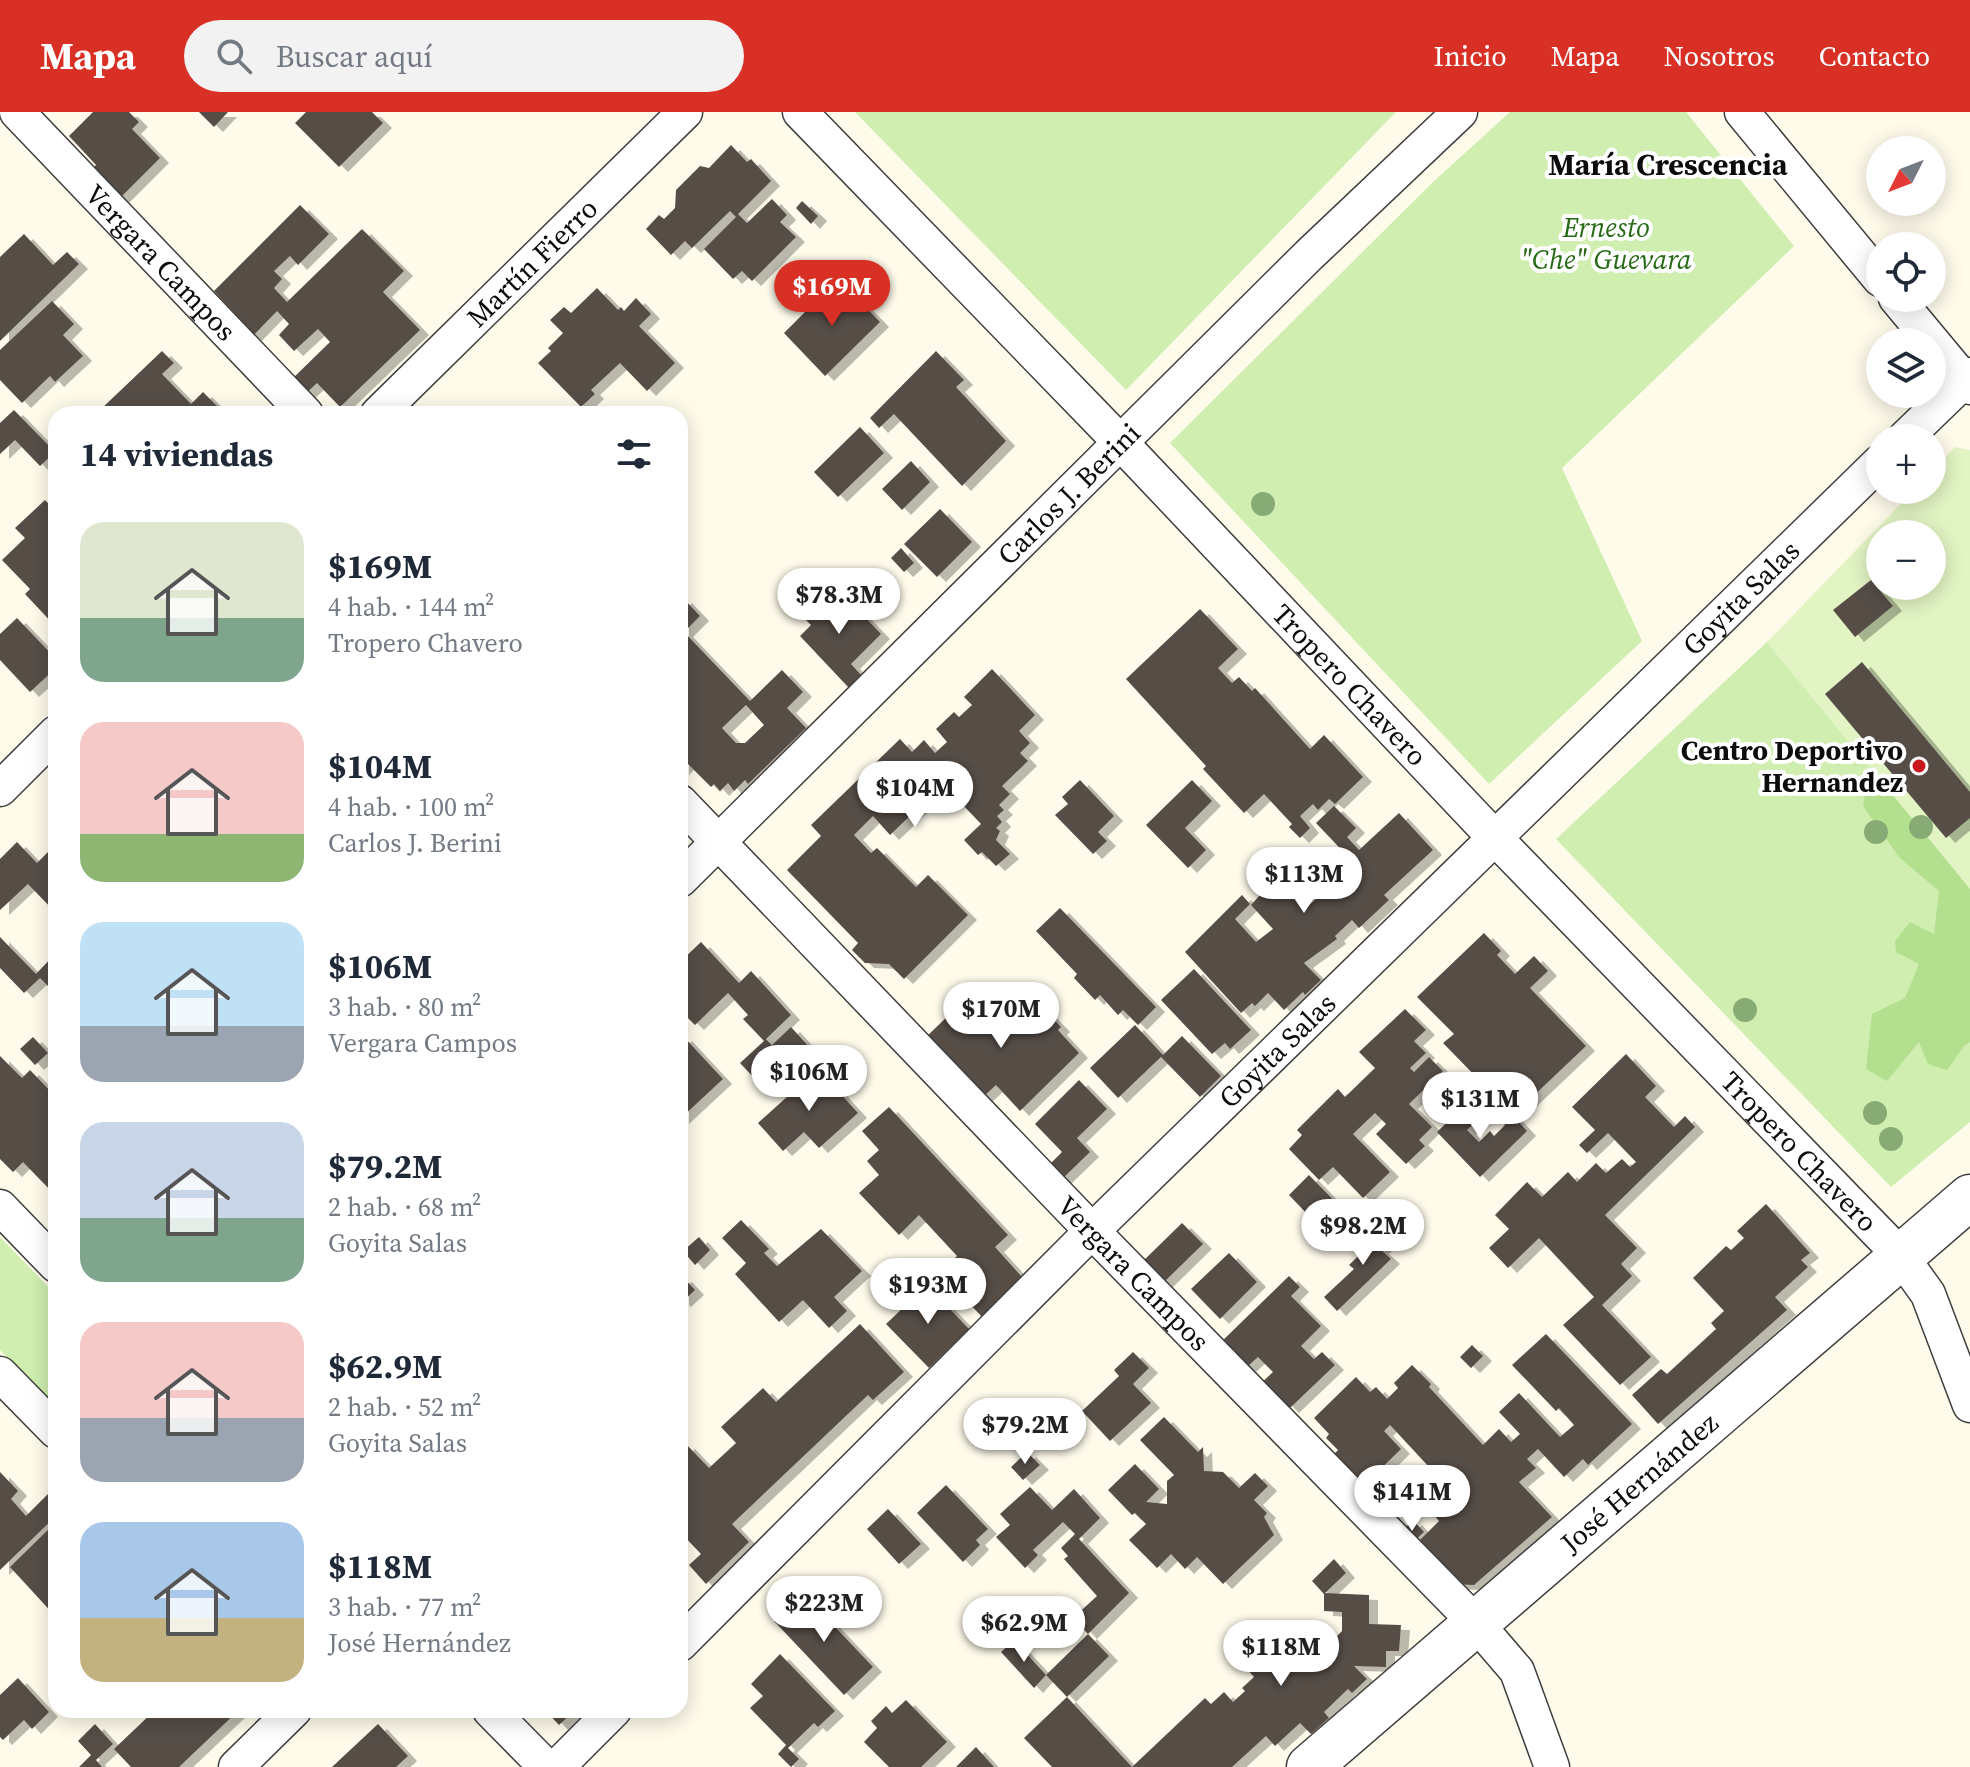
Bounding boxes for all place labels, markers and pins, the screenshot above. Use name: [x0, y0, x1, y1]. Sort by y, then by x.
pin: $169M: [776, 260, 888, 328]
pin: $78.3M: [774, 568, 904, 636]
place label: Centro Deportivo Hernandez: [1681, 731, 1903, 801]
marker: Centro Deportivo Hernandez: [1910, 757, 1928, 775]
pin: $104M: [859, 761, 971, 829]
pin: $113M: [1248, 847, 1360, 915]
pin: $170M: [945, 982, 1057, 1050]
pin: $106M: [753, 1045, 865, 1113]
pin: $131M: [1424, 1072, 1536, 1140]
pin: $98.2M: [1298, 1199, 1428, 1267]
pin: $193M: [872, 1258, 984, 1326]
pin: $79.2M: [960, 1398, 1090, 1466]
pin: $141M: [1356, 1465, 1468, 1533]
pin: $223M: [768, 1576, 880, 1644]
pin: $62.9M: [959, 1596, 1089, 1664]
pin: $118M: [1225, 1620, 1337, 1688]

